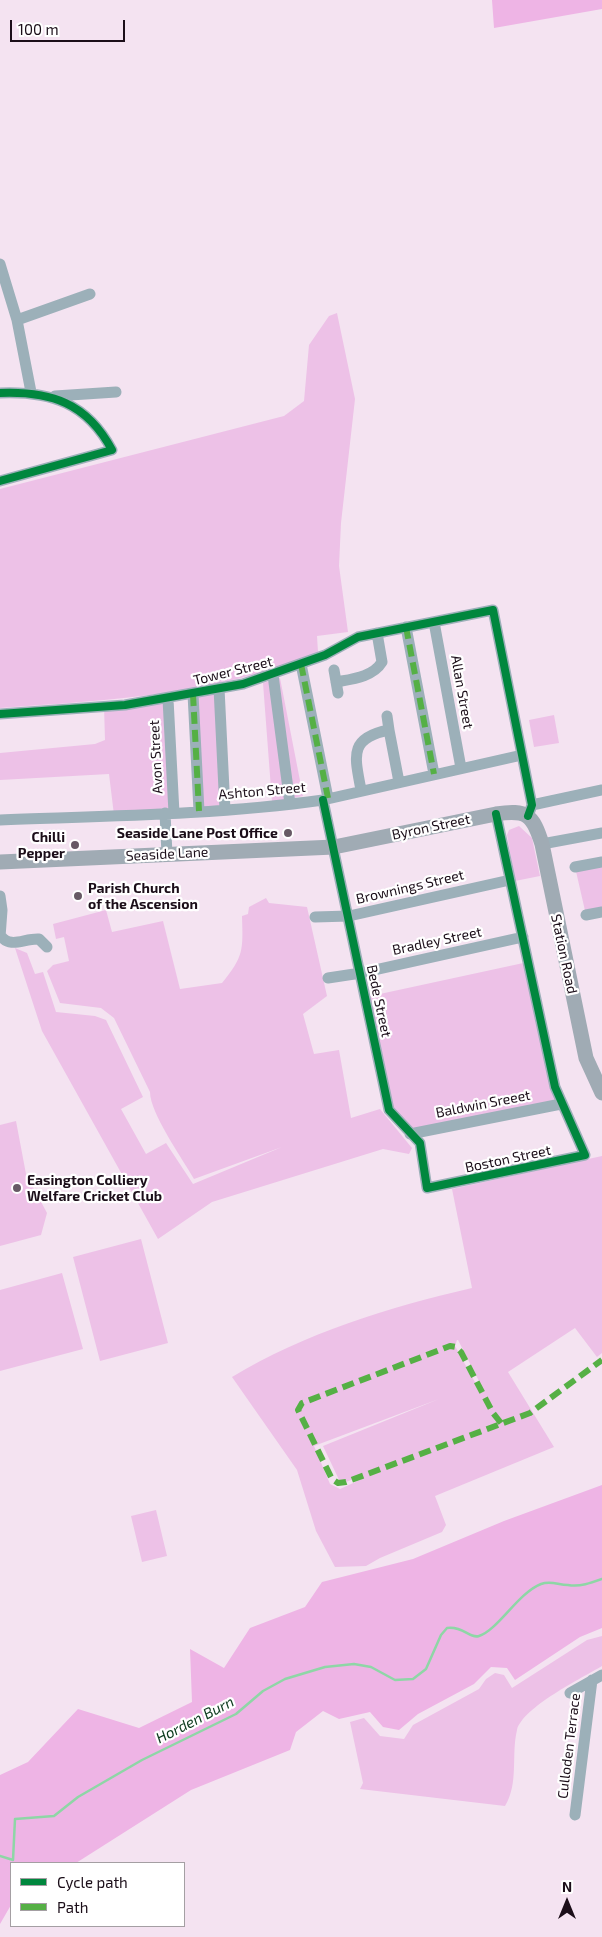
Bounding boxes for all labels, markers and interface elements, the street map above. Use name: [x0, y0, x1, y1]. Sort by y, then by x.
scale bar: [12, 10, 128, 42]
text: 100 m: [18, 20, 59, 38]
street label: Tower Street: [192, 653, 274, 689]
street label: Allan Street: [447, 654, 477, 730]
street label: Avon Street: [146, 720, 166, 794]
street label: Ashton Street: [218, 779, 306, 803]
street label: Byron Street: [390, 811, 472, 843]
place label: Seaside Lane Post Office: [117, 825, 278, 841]
marker: Seaside Lane Post Office: [282, 827, 294, 839]
place label: Chilli Pepper: [18, 829, 65, 862]
marker: Chilli Pepper: [69, 839, 81, 851]
street label: Seaside Lane: [125, 843, 209, 865]
street label: Brownings Street: [354, 866, 466, 908]
place label: Parish Church of the Ascension: [88, 880, 198, 912]
marker: Parish Church of the Ascension: [72, 890, 84, 902]
street label: Station Road: [547, 913, 581, 995]
street label: Bradley Street: [391, 923, 483, 959]
street label: Bede Street: [363, 963, 395, 1039]
street label: Baldwin Sreeet: [434, 1087, 532, 1121]
street label: Boston Street: [464, 1142, 552, 1176]
place label: Easington Colliery Welfare Cricket Club: [27, 1172, 162, 1204]
marker: Easington Colliery Welfare Cricket Club: [11, 1182, 23, 1194]
street label: Culloden Terrace: [554, 1692, 584, 1800]
water label: Horden Burn: [153, 1693, 237, 1747]
legend: [10, 1862, 185, 1927]
text: Cycle path: [57, 1873, 128, 1891]
north arrow: [542, 1877, 592, 1927]
text: N: [562, 1878, 572, 1895]
text: Path: [57, 1898, 88, 1916]

